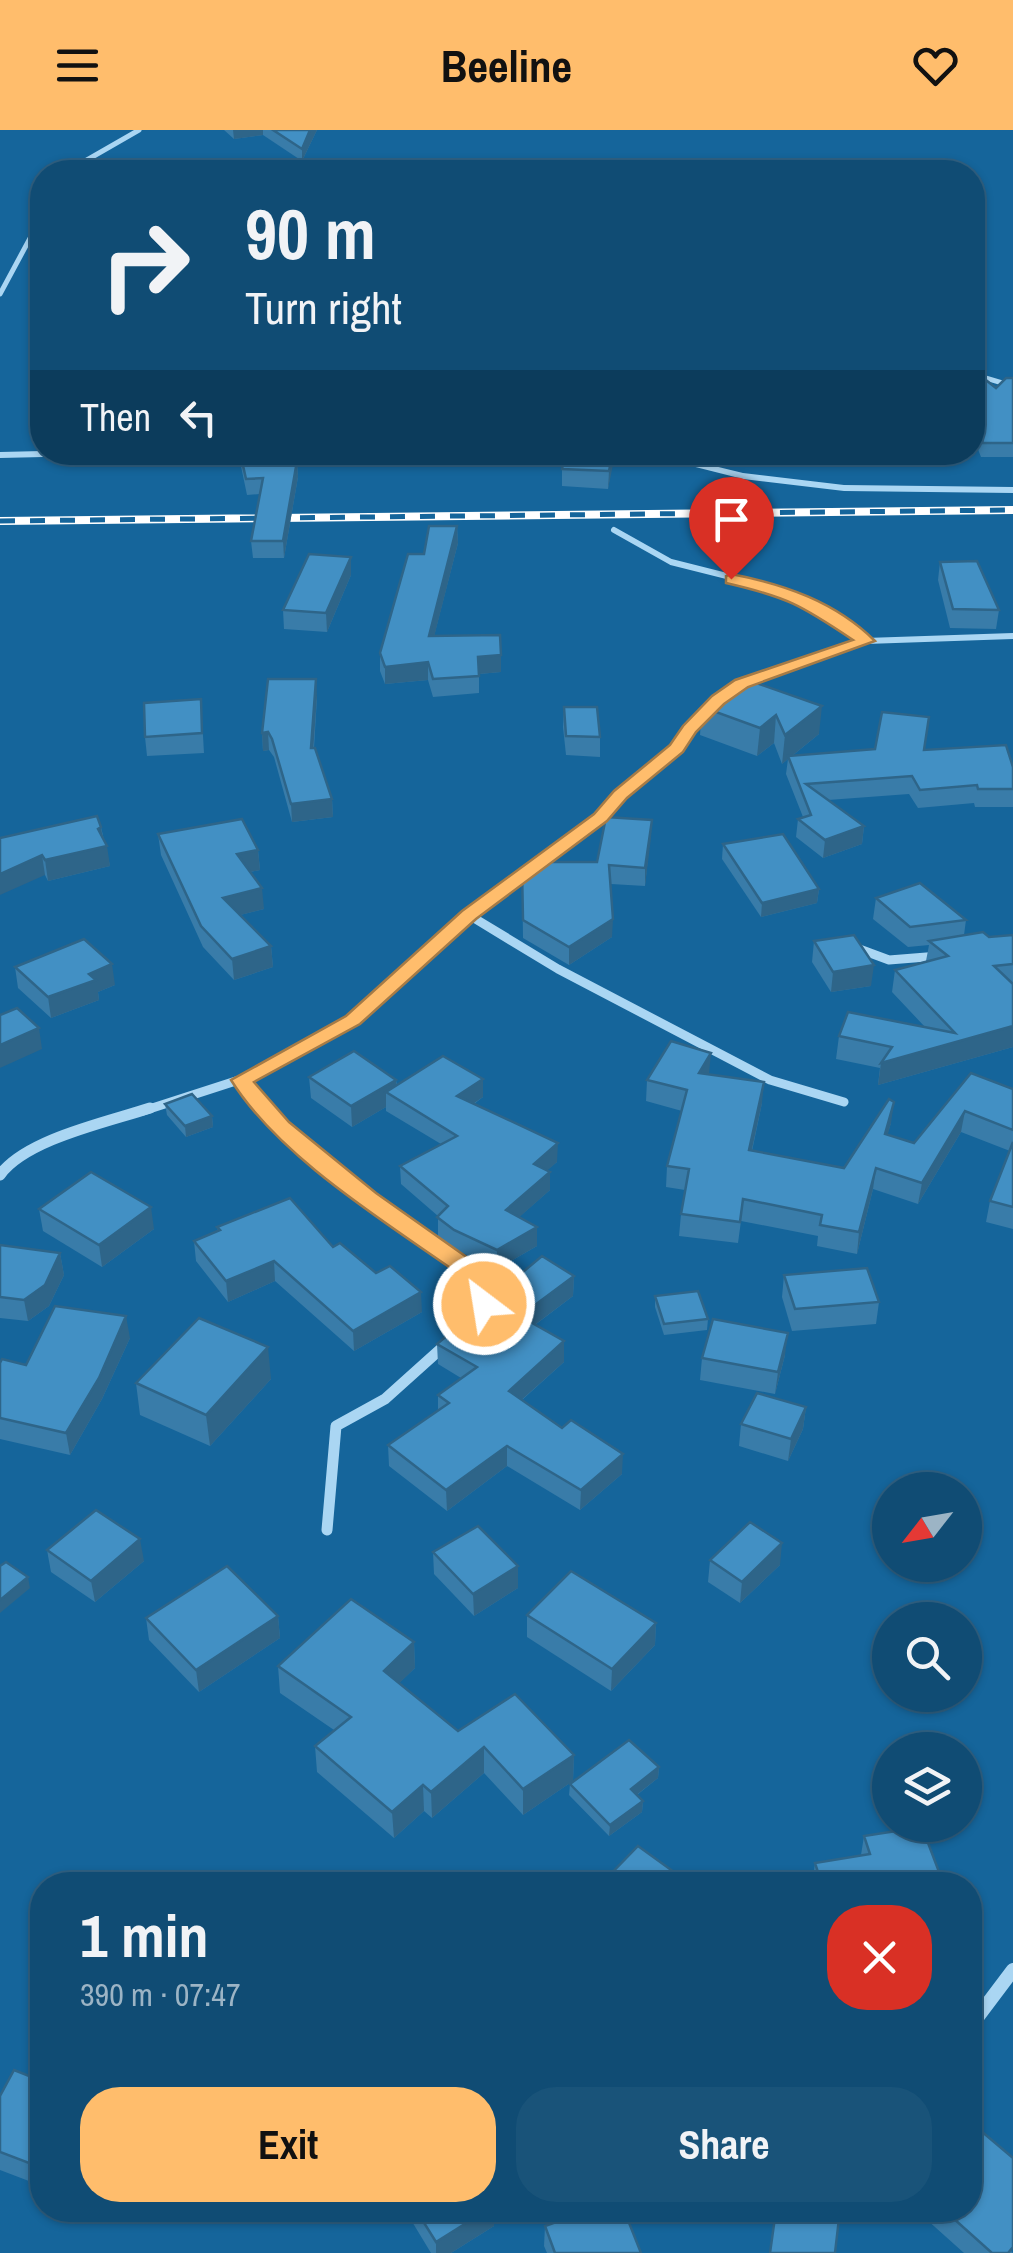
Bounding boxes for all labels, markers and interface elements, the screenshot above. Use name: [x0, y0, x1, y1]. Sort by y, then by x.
text: Beeline: [441, 35, 572, 96]
icon: menu: [50, 38, 105, 93]
icon: heart: [908, 38, 963, 93]
text: 90 m: [245, 187, 376, 281]
icon: right: [80, 200, 210, 330]
text: Turn right: [245, 277, 402, 338]
icon: left: [171, 390, 226, 445]
text: Then: [80, 392, 151, 443]
pin: [689, 477, 774, 580]
icon: arrive: [704, 492, 759, 547]
position arrow: [432, 1252, 536, 1356]
north arrow: [872, 1472, 982, 1582]
map controls: [872, 1472, 982, 1842]
button: search: [872, 1602, 982, 1712]
button: layers: [872, 1732, 982, 1842]
text: 1 min: [80, 1895, 209, 1976]
button: close: [827, 1905, 932, 2010]
text: 390 m · 07:47: [80, 1973, 240, 2016]
button: Exit: [80, 2087, 496, 2202]
button: Share: [516, 2087, 932, 2202]

